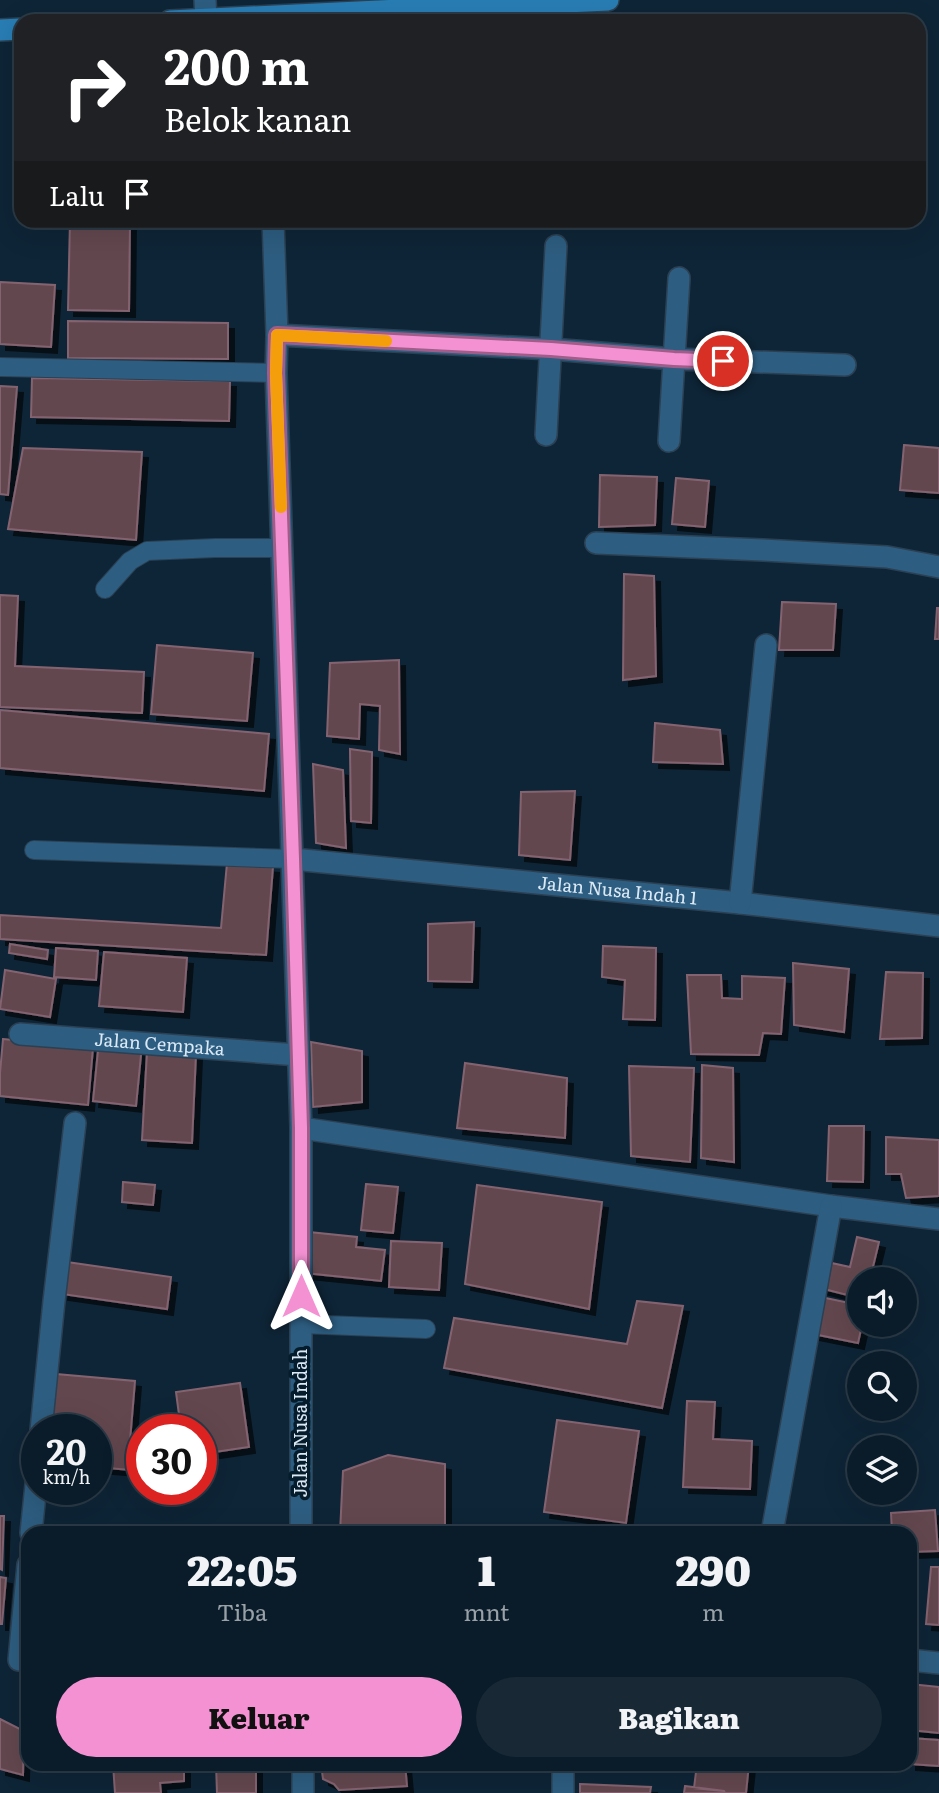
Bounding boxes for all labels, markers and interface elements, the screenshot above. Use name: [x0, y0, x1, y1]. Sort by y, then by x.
text: 200 m: [164, 27, 309, 100]
icon: right: [49, 42, 140, 133]
text: Belok kanan: [164, 94, 352, 142]
text: Lalu: [49, 175, 104, 214]
icon: arrive: [118, 175, 156, 213]
pin: [693, 331, 753, 391]
icon: arrive: [704, 342, 742, 380]
street label: Jalan Nusa Indah 1: [537, 868, 699, 911]
street label: Jalan Cempaka: [94, 1025, 226, 1061]
position arrow: [264, 1259, 338, 1333]
map controls: [847, 1267, 917, 1505]
button: sound: [847, 1267, 917, 1337]
street label: Jalan Nusa Indah: [286, 1348, 313, 1498]
button: search: [847, 1351, 917, 1421]
speed limit sign: 30: [126, 1414, 217, 1505]
text: 20: [46, 1424, 87, 1476]
button: layers: [847, 1435, 917, 1505]
text: km/h: [43, 1463, 90, 1490]
text: 22:05: [187, 1537, 298, 1599]
text: 1: [478, 1537, 495, 1599]
text: 290: [675, 1537, 751, 1599]
text: Tiba: [217, 1594, 267, 1628]
text: mnt: [463, 1594, 509, 1628]
text: m: [702, 1594, 724, 1628]
button: Keluar: [56, 1677, 462, 1757]
button: Bagikan: [476, 1677, 882, 1757]

